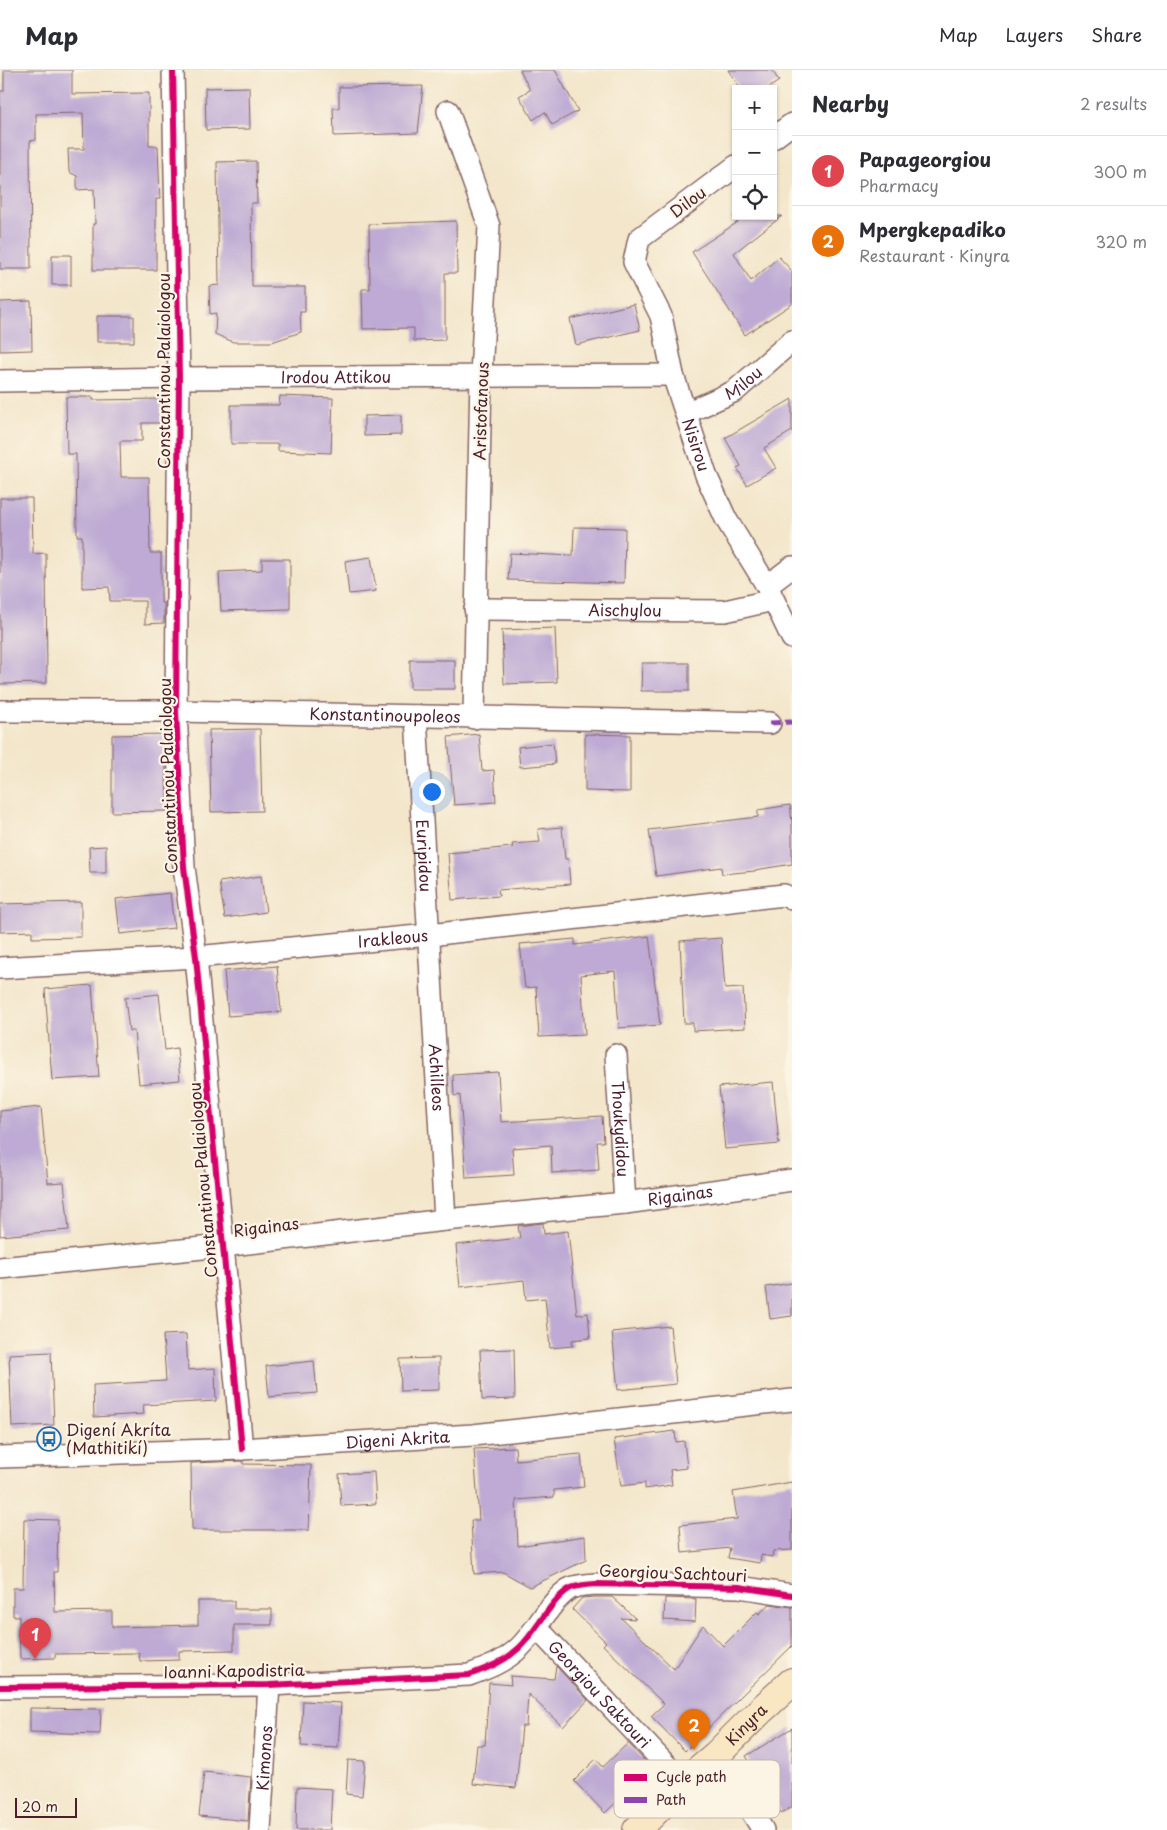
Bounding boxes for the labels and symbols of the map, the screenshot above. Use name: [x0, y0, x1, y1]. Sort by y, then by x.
street label: Dilou: [664, 180, 710, 223]
street label: Constantinou Palaiologou: [151, 273, 175, 469]
street label: Milou: [720, 360, 767, 405]
street label: Aristofanous: [466, 361, 494, 461]
street label: Irodou Attikou: [281, 364, 391, 388]
street label: Nisirou: [677, 415, 717, 474]
street label: Aischylou: [588, 597, 662, 621]
street label: Constantinou Palaiologou: [152, 678, 182, 874]
street label: Konstantinoupoleos: [309, 701, 461, 728]
your location: [419, 779, 445, 805]
street label: Euripidou: [411, 819, 439, 893]
street label: Irakleous: [357, 922, 429, 953]
street label: Achilleos: [424, 1043, 452, 1112]
street label: Thoukydidou: [607, 1080, 636, 1178]
street label: Constantinou Palaiologou: [182, 1081, 223, 1279]
street label: Rigainas: [646, 1178, 714, 1211]
street label: Rigainas: [232, 1210, 300, 1242]
place label: Digení Akríta (Mathitikí): [66, 1417, 171, 1459]
street label: Digeni Akrita: [345, 1423, 451, 1454]
bus stop icon: Digení Akríta (Mathitikí): [36, 1426, 62, 1452]
street label: Georgiou Sachtouri: [598, 1557, 748, 1587]
pin: 1: [19, 1618, 51, 1659]
street label: Georgiou Saktouri: [543, 1634, 657, 1753]
street label: Ioanni Kapodistria: [163, 1657, 305, 1683]
street label: Kinyra: [719, 1697, 772, 1750]
pin: 2: [678, 1709, 710, 1750]
street label: Kimonos: [249, 1725, 277, 1791]
legend: [614, 1760, 780, 1818]
text: Cycle path: [656, 1766, 727, 1787]
text: Path: [656, 1789, 686, 1810]
scale bar: [15, 1795, 78, 1818]

